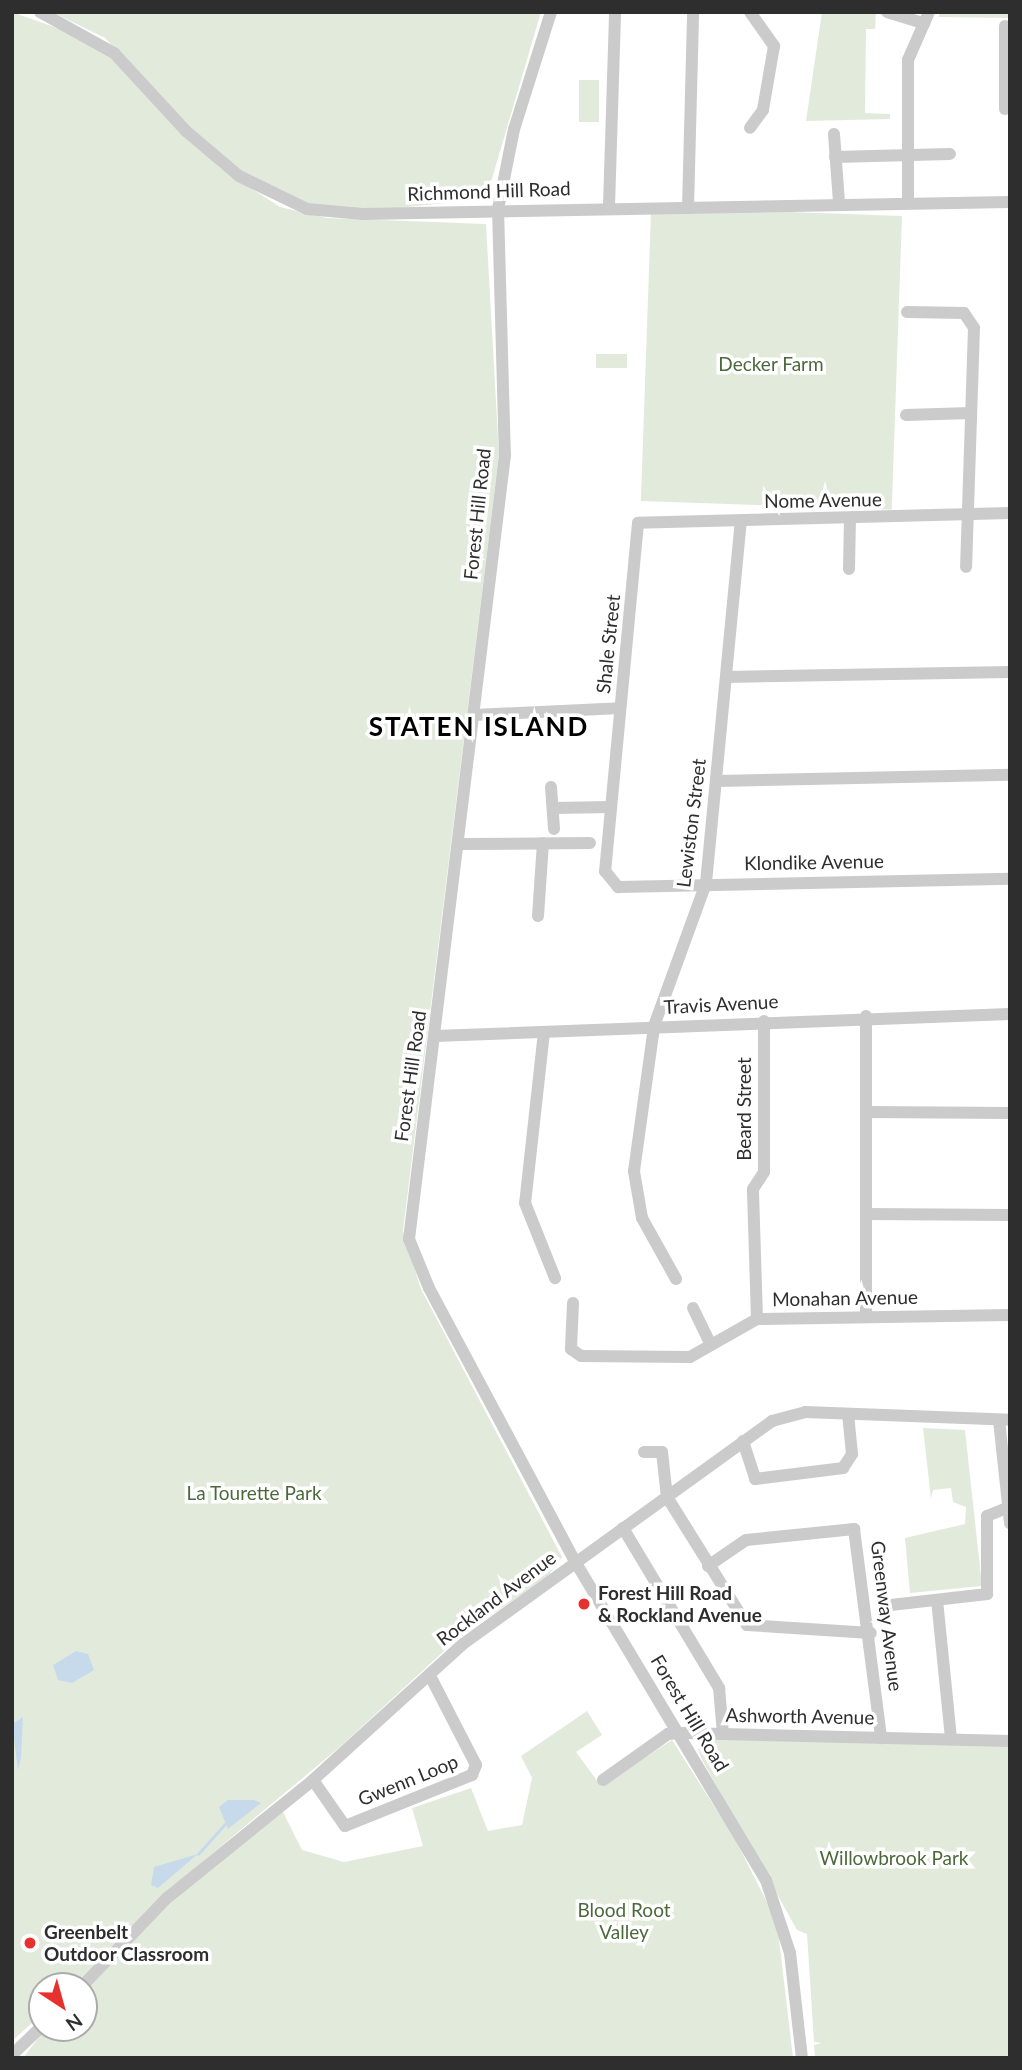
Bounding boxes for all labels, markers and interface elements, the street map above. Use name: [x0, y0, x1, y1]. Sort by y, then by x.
street label: Richmond Hill Road: [407, 177, 571, 205]
park label: Decker Farm: [718, 353, 824, 375]
street label: Forest Hill Road: [459, 447, 495, 581]
street label: Nome Avenue: [764, 488, 882, 512]
street label: Shale Street: [591, 593, 625, 695]
district label: STATEN ISLAND: [370, 711, 588, 743]
street label: Lewiston Street: [672, 757, 710, 889]
street label: Klondike Avenue: [744, 849, 884, 875]
street label: Travis Avenue: [663, 990, 779, 1018]
street label: Forest Hill Road: [390, 1009, 430, 1143]
street label: Beard Street: [733, 1057, 755, 1161]
street label: Monahan Avenue: [772, 1285, 918, 1311]
park label: La Tourette Park: [186, 1482, 322, 1504]
street label: Greenway Avenue: [866, 1539, 908, 1693]
street label: Rockland Avenue: [432, 1546, 560, 1650]
place label: Forest Hill Road & Rockland Avenue: [598, 1582, 763, 1626]
marker: Forest Hill Road & Rockland Avenue: [576, 1596, 592, 1612]
street label: Forest Hill Road: [646, 1651, 734, 1775]
street label: Ashworth Avenue: [725, 1703, 875, 1729]
street label: Gwenn Loop: [355, 1750, 461, 1810]
park label: Willowbrook Park: [819, 1847, 969, 1869]
park label: Blood Root Valley: [577, 1899, 671, 1943]
place label: Greenbelt Outdoor Classroom: [44, 1921, 210, 1965]
marker: Greenbelt Outdoor Classroom: [22, 1935, 38, 1951]
north arrow: [28, 1972, 98, 2042]
text: N: [62, 2009, 87, 2036]

